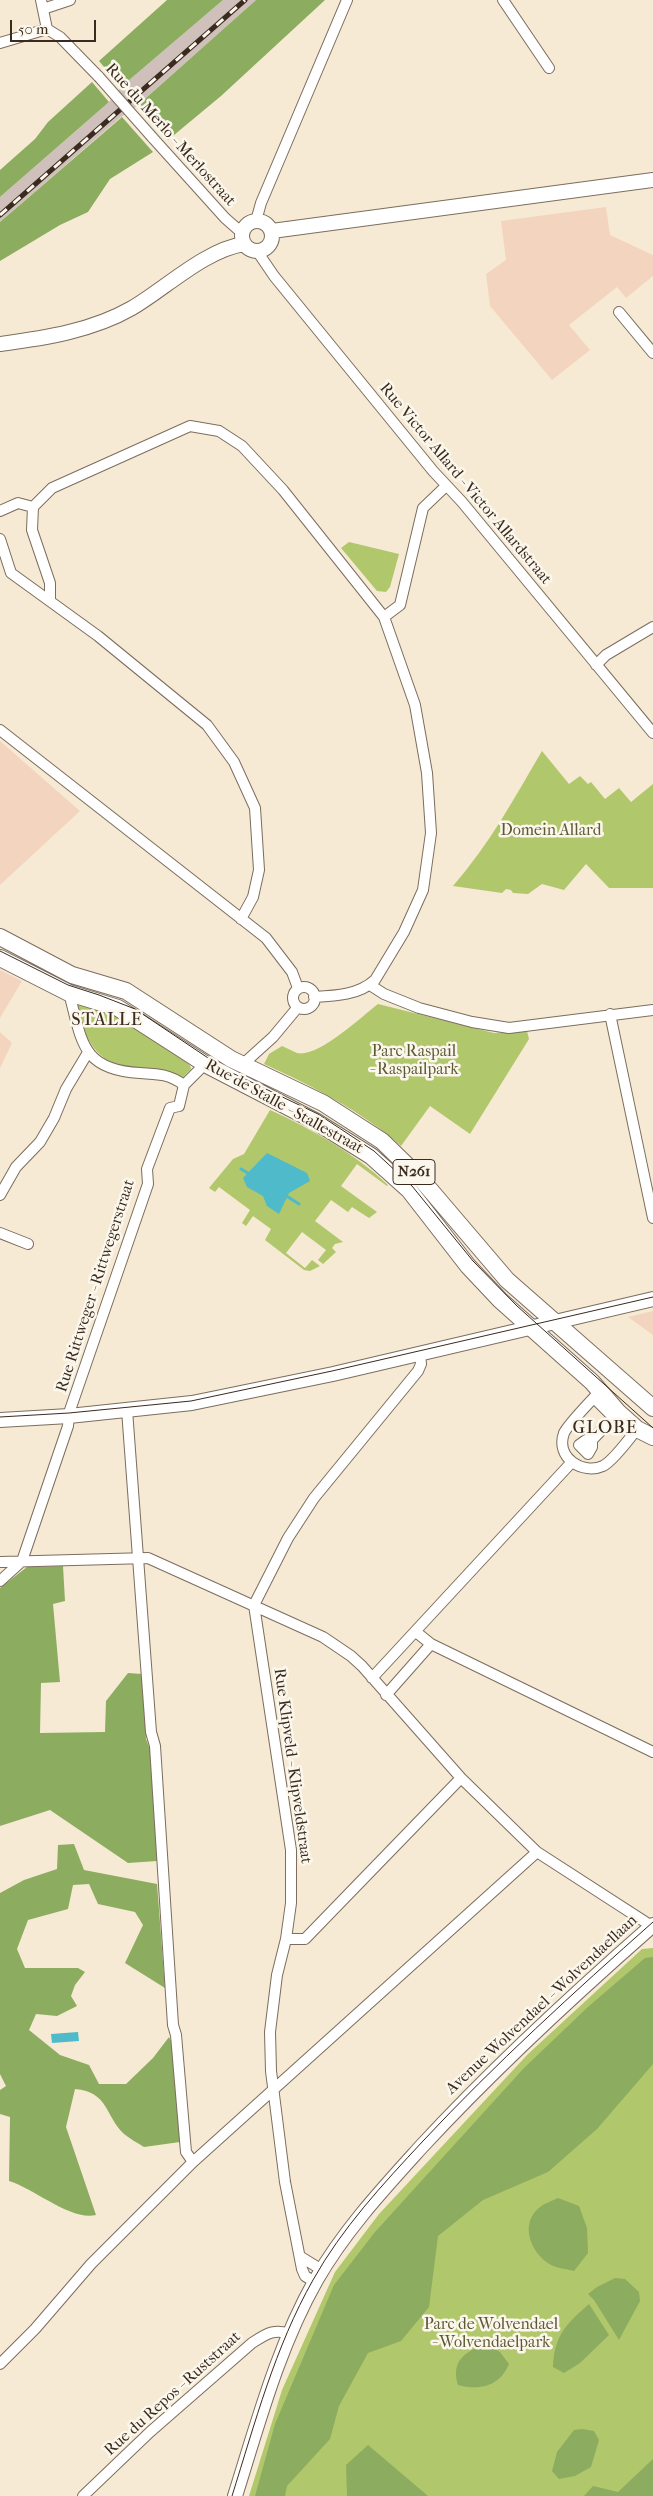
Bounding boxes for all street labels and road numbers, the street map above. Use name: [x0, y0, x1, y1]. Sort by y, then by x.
street label: Rue du Merlo - Merlostraat: [101, 60, 239, 210]
street label: Rue Victor Allard - Victor Allardstraat: [375, 379, 555, 589]
street label: Rue de Stalle - Stallestraat: [202, 1056, 366, 1158]
road number: N261: [393, 1160, 435, 1184]
street label: Rue Rittweger - Rittwegerstraat: [52, 1177, 140, 1395]
street label: Rue Klipveld - Klipveldstraat: [269, 1667, 315, 1865]
street label: Avenue Wolvendael - Wolvendaellaan: [442, 1911, 642, 2099]
street label: Rue du Repos - Ruststraat: [101, 2328, 245, 2460]

